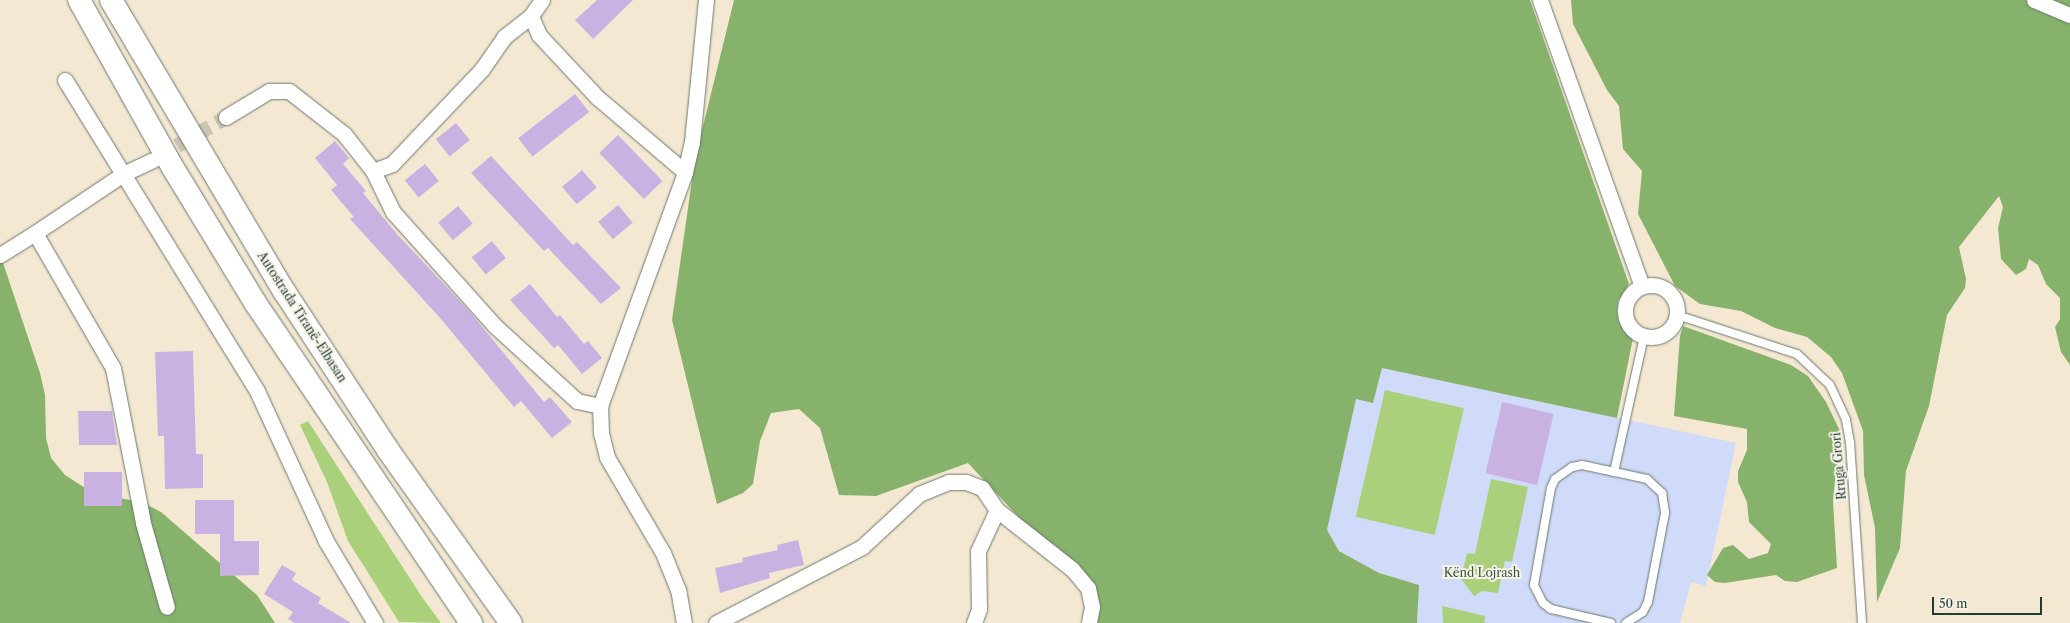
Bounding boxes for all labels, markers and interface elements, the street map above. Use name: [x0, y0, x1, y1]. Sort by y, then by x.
street label: Autostrada Tiranë-Elbasan: [254, 249, 350, 385]
street label: Rruga Grori: [1829, 432, 1849, 500]
park label: Kënd Lojrash: [1444, 566, 1520, 580]
scale bar: [1934, 589, 2044, 615]
text: 50 m: [1939, 596, 1968, 611]

